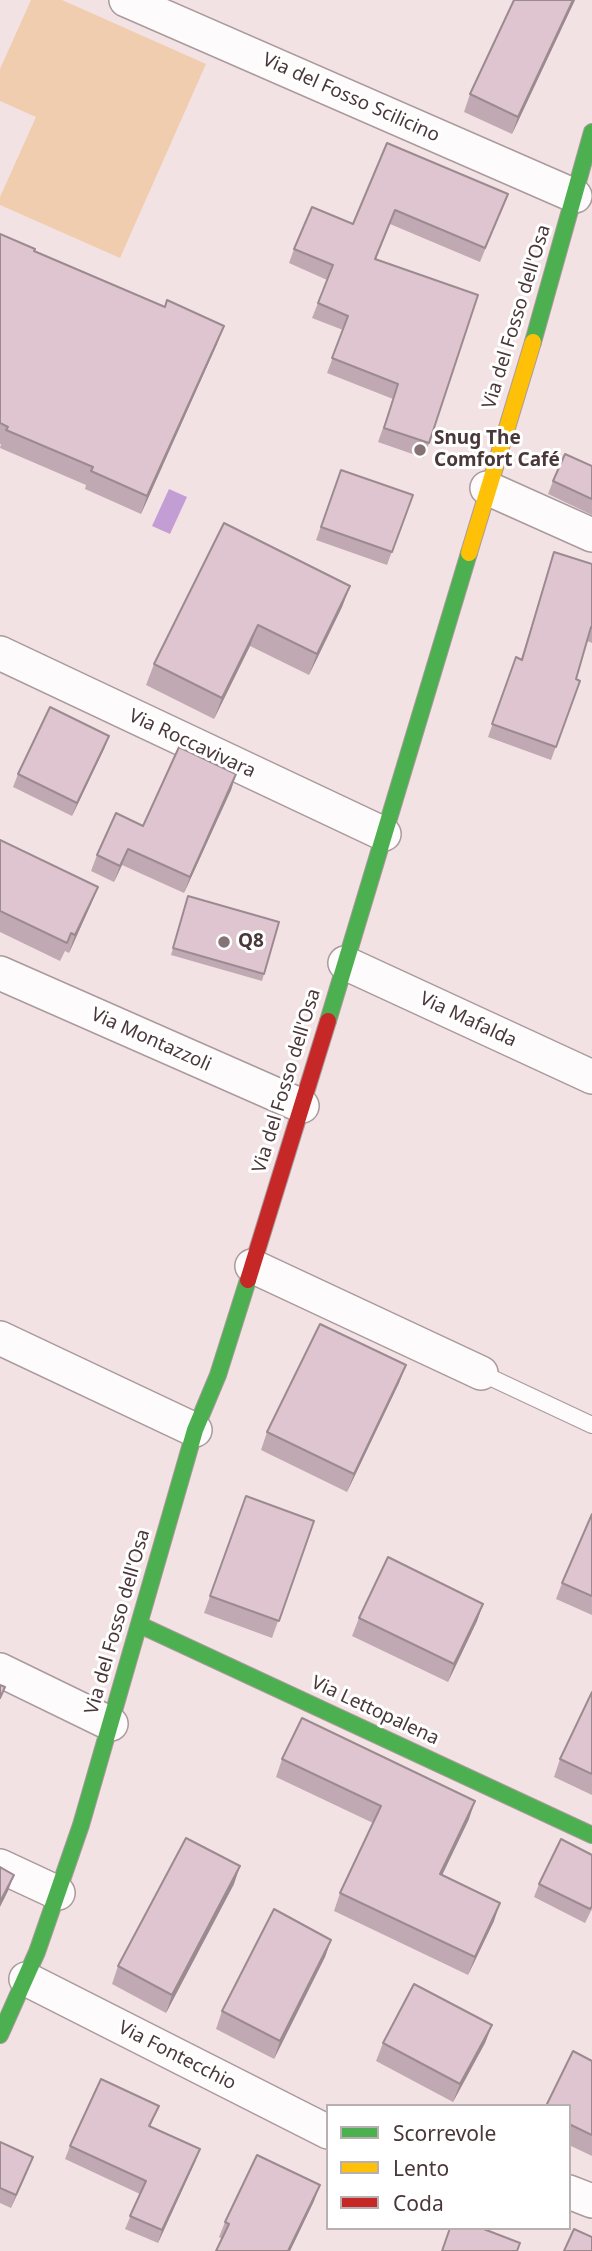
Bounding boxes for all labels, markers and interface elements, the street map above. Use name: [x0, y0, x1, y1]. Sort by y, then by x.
street label: Via del Fosso Scilicino: [259, 49, 443, 147]
street label: Via del Fosso dell'Osa: [478, 222, 556, 412]
place label: Snug The Comfort Café: [434, 428, 560, 472]
marker: Snug The Comfort Café: [412, 442, 428, 458]
street label: Via Roccavivara: [125, 705, 259, 783]
place label: Q8: [238, 931, 264, 953]
marker: Q8: [216, 934, 232, 950]
street label: Via del Fosso dell'Osa: [248, 986, 326, 1176]
street label: Via Mafalda: [416, 988, 520, 1052]
street label: Via Montazzoli: [87, 1003, 215, 1077]
street label: Via del Fosso dell'Osa: [81, 1527, 155, 1717]
street label: Via Lettopalena: [308, 1671, 442, 1751]
street label: Via Fontecchio: [114, 2017, 240, 2095]
legend: [326, 2104, 571, 2230]
text: Scorrevole: [393, 2119, 496, 2147]
text: Lento: [393, 2154, 449, 2182]
text: Coda: [393, 2189, 444, 2217]

